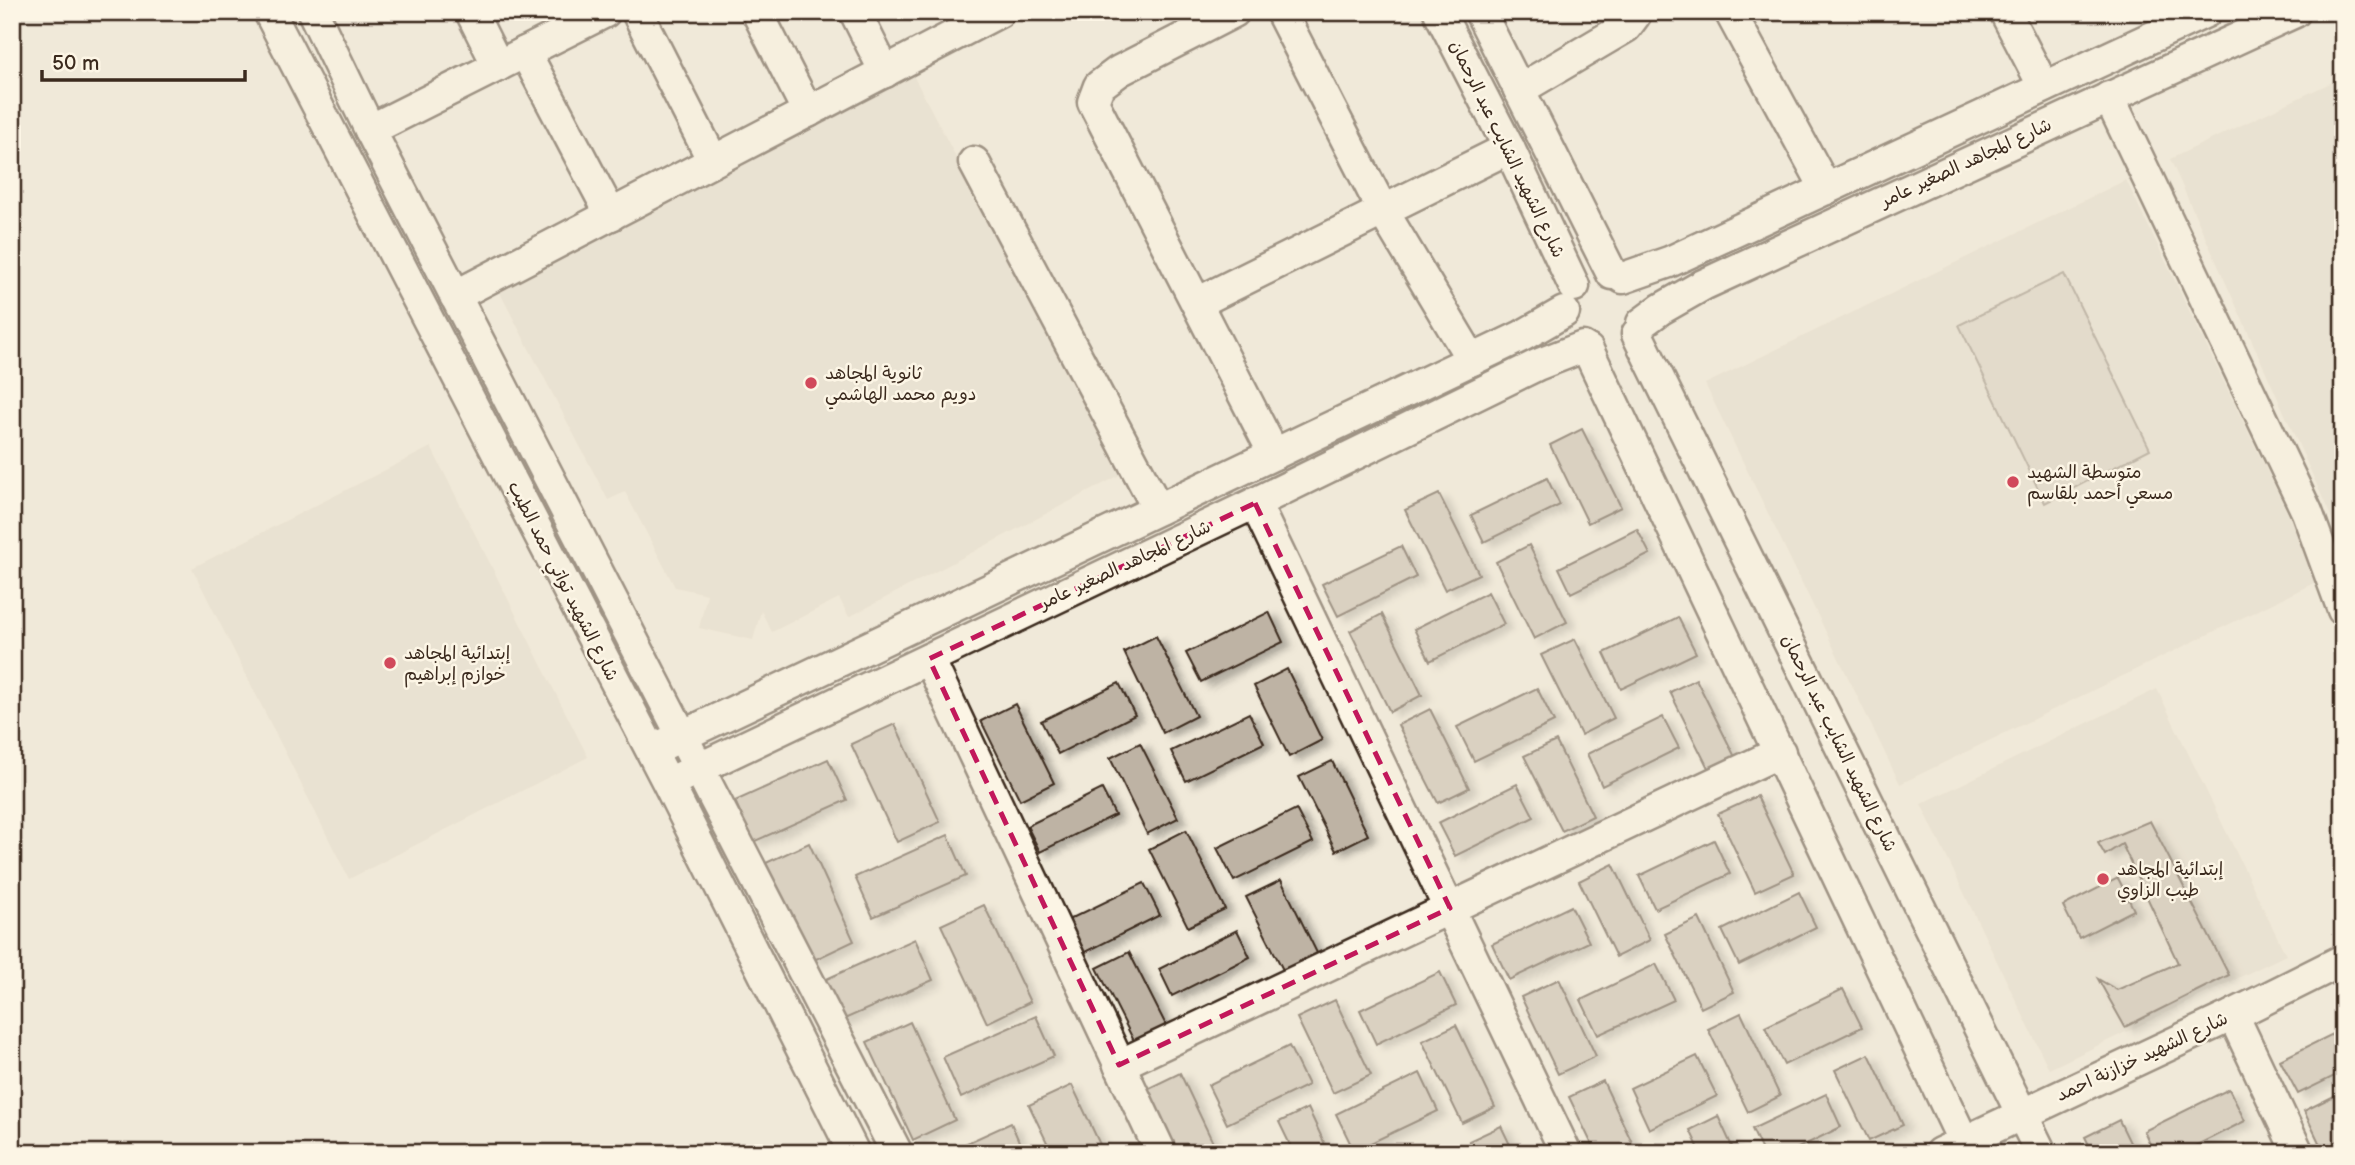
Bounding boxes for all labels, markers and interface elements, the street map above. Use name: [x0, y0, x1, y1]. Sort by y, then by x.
street label: شارع الشهيد الشايب عبد الرحمان: [1444, 37, 1569, 262]
scale bar: [42, 38, 245, 82]
text: 50 m: [52, 51, 99, 76]
street label: شارع المجاهد الصغير عامر: [1875, 114, 2055, 214]
place label: ثانوية المجاهد دويم محمد الهاشمي: [825, 363, 977, 410]
marker: ثانوية المجاهد دويم محمد الهاشمي: [803, 375, 819, 391]
place label: متوسطة الشهيد مسعي أحمد بلقاسم: [2027, 462, 2173, 509]
marker: متوسطة الشهيد مسعي أحمد بلقاسم: [2005, 474, 2021, 490]
street label: شارع الشهيد تواتي حمد الطيب: [499, 478, 623, 687]
street label: شارع المجاهد الصغير عامر: [1034, 516, 1214, 616]
street label: شارع الشهيد الشايب عبد الرحمان: [1776, 631, 1901, 856]
place label: إبتدائية المجاهد خوازم إبراهيم: [404, 643, 510, 688]
marker: إبتدائية المجاهد خوازم إبراهيم: [382, 655, 398, 671]
place label: إبتدائية المجاهد طيب الزاوي: [2117, 859, 2223, 903]
marker: إبتدائية المجاهد طيب الزاوي: [2095, 871, 2111, 887]
street label: شارع الشهيد خزازنة احمد: [2053, 1008, 2232, 1107]

